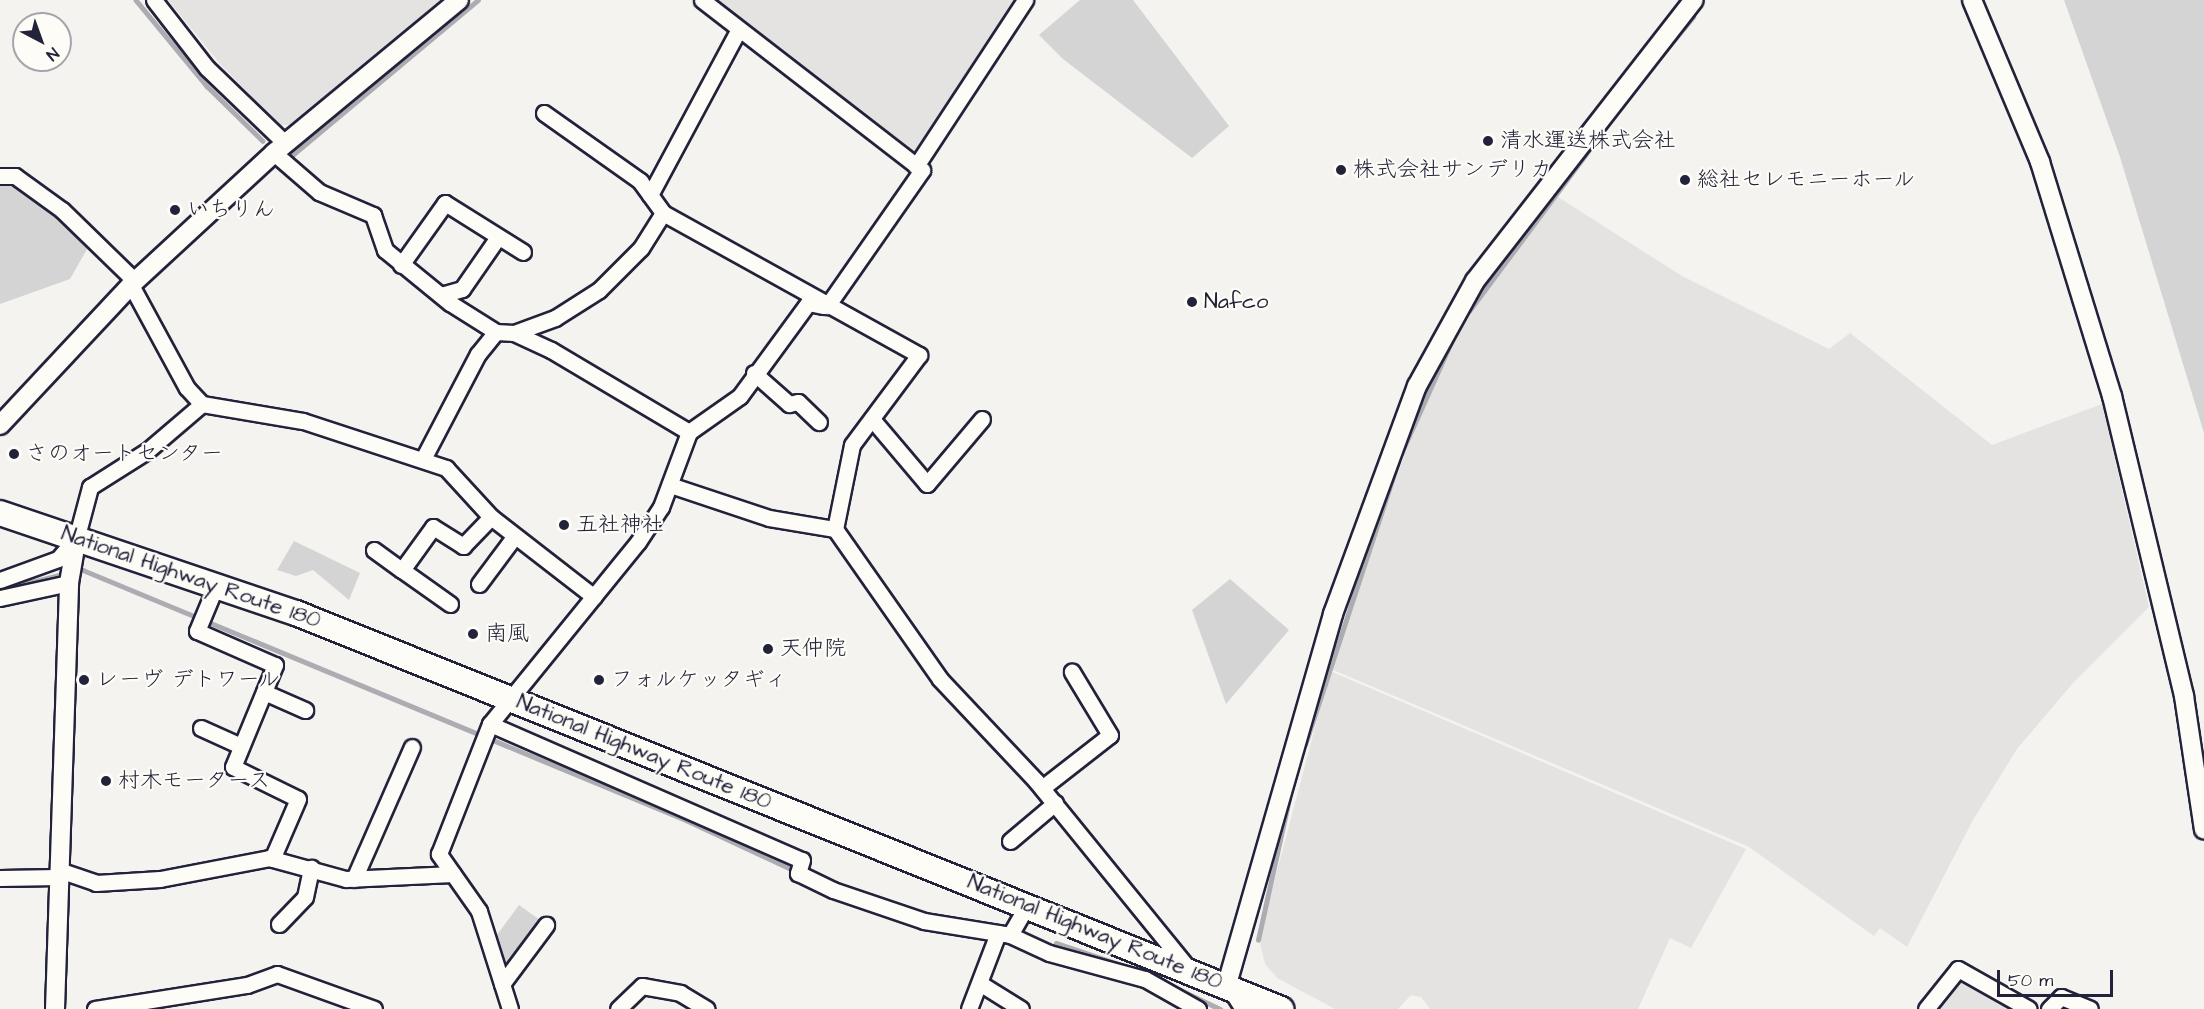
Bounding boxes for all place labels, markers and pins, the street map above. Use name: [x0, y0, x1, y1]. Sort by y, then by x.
place label: 清水運送株式会社: [1500, 128, 1676, 154]
marker: 清水運送株式会社: [1481, 134, 1495, 148]
place label: 株式会社サンデリカ: [1353, 157, 1551, 183]
marker: 株式会社サンデリカ: [1334, 163, 1348, 177]
place label: 総社セレモニーホール: [1697, 167, 1917, 193]
marker: 総社セレモニーホール: [1678, 173, 1692, 187]
place label: いちりん: [187, 197, 275, 223]
marker: いちりん: [168, 203, 182, 217]
place label: Nafco: [1204, 289, 1268, 315]
marker: Nafco: [1185, 295, 1199, 309]
place label: さのオートセンター: [26, 441, 224, 467]
marker: さのオートセンター: [7, 447, 21, 461]
place label: 五社神社: [576, 512, 664, 538]
marker: 五社神社: [557, 518, 571, 532]
place label: 南風: [485, 621, 529, 647]
marker: 南風: [466, 627, 480, 641]
place label: 天仲院: [780, 636, 846, 662]
marker: 天仲院: [761, 642, 775, 656]
place label: レーヴ デトワール: [96, 667, 282, 693]
place label: フォルケッタギィ: [611, 667, 787, 693]
marker: レーヴ デトワール: [77, 673, 91, 687]
marker: フォルケッタギィ: [592, 673, 606, 687]
place label: 村木モータース: [118, 768, 272, 794]
marker: 村木モータース: [99, 774, 113, 788]

